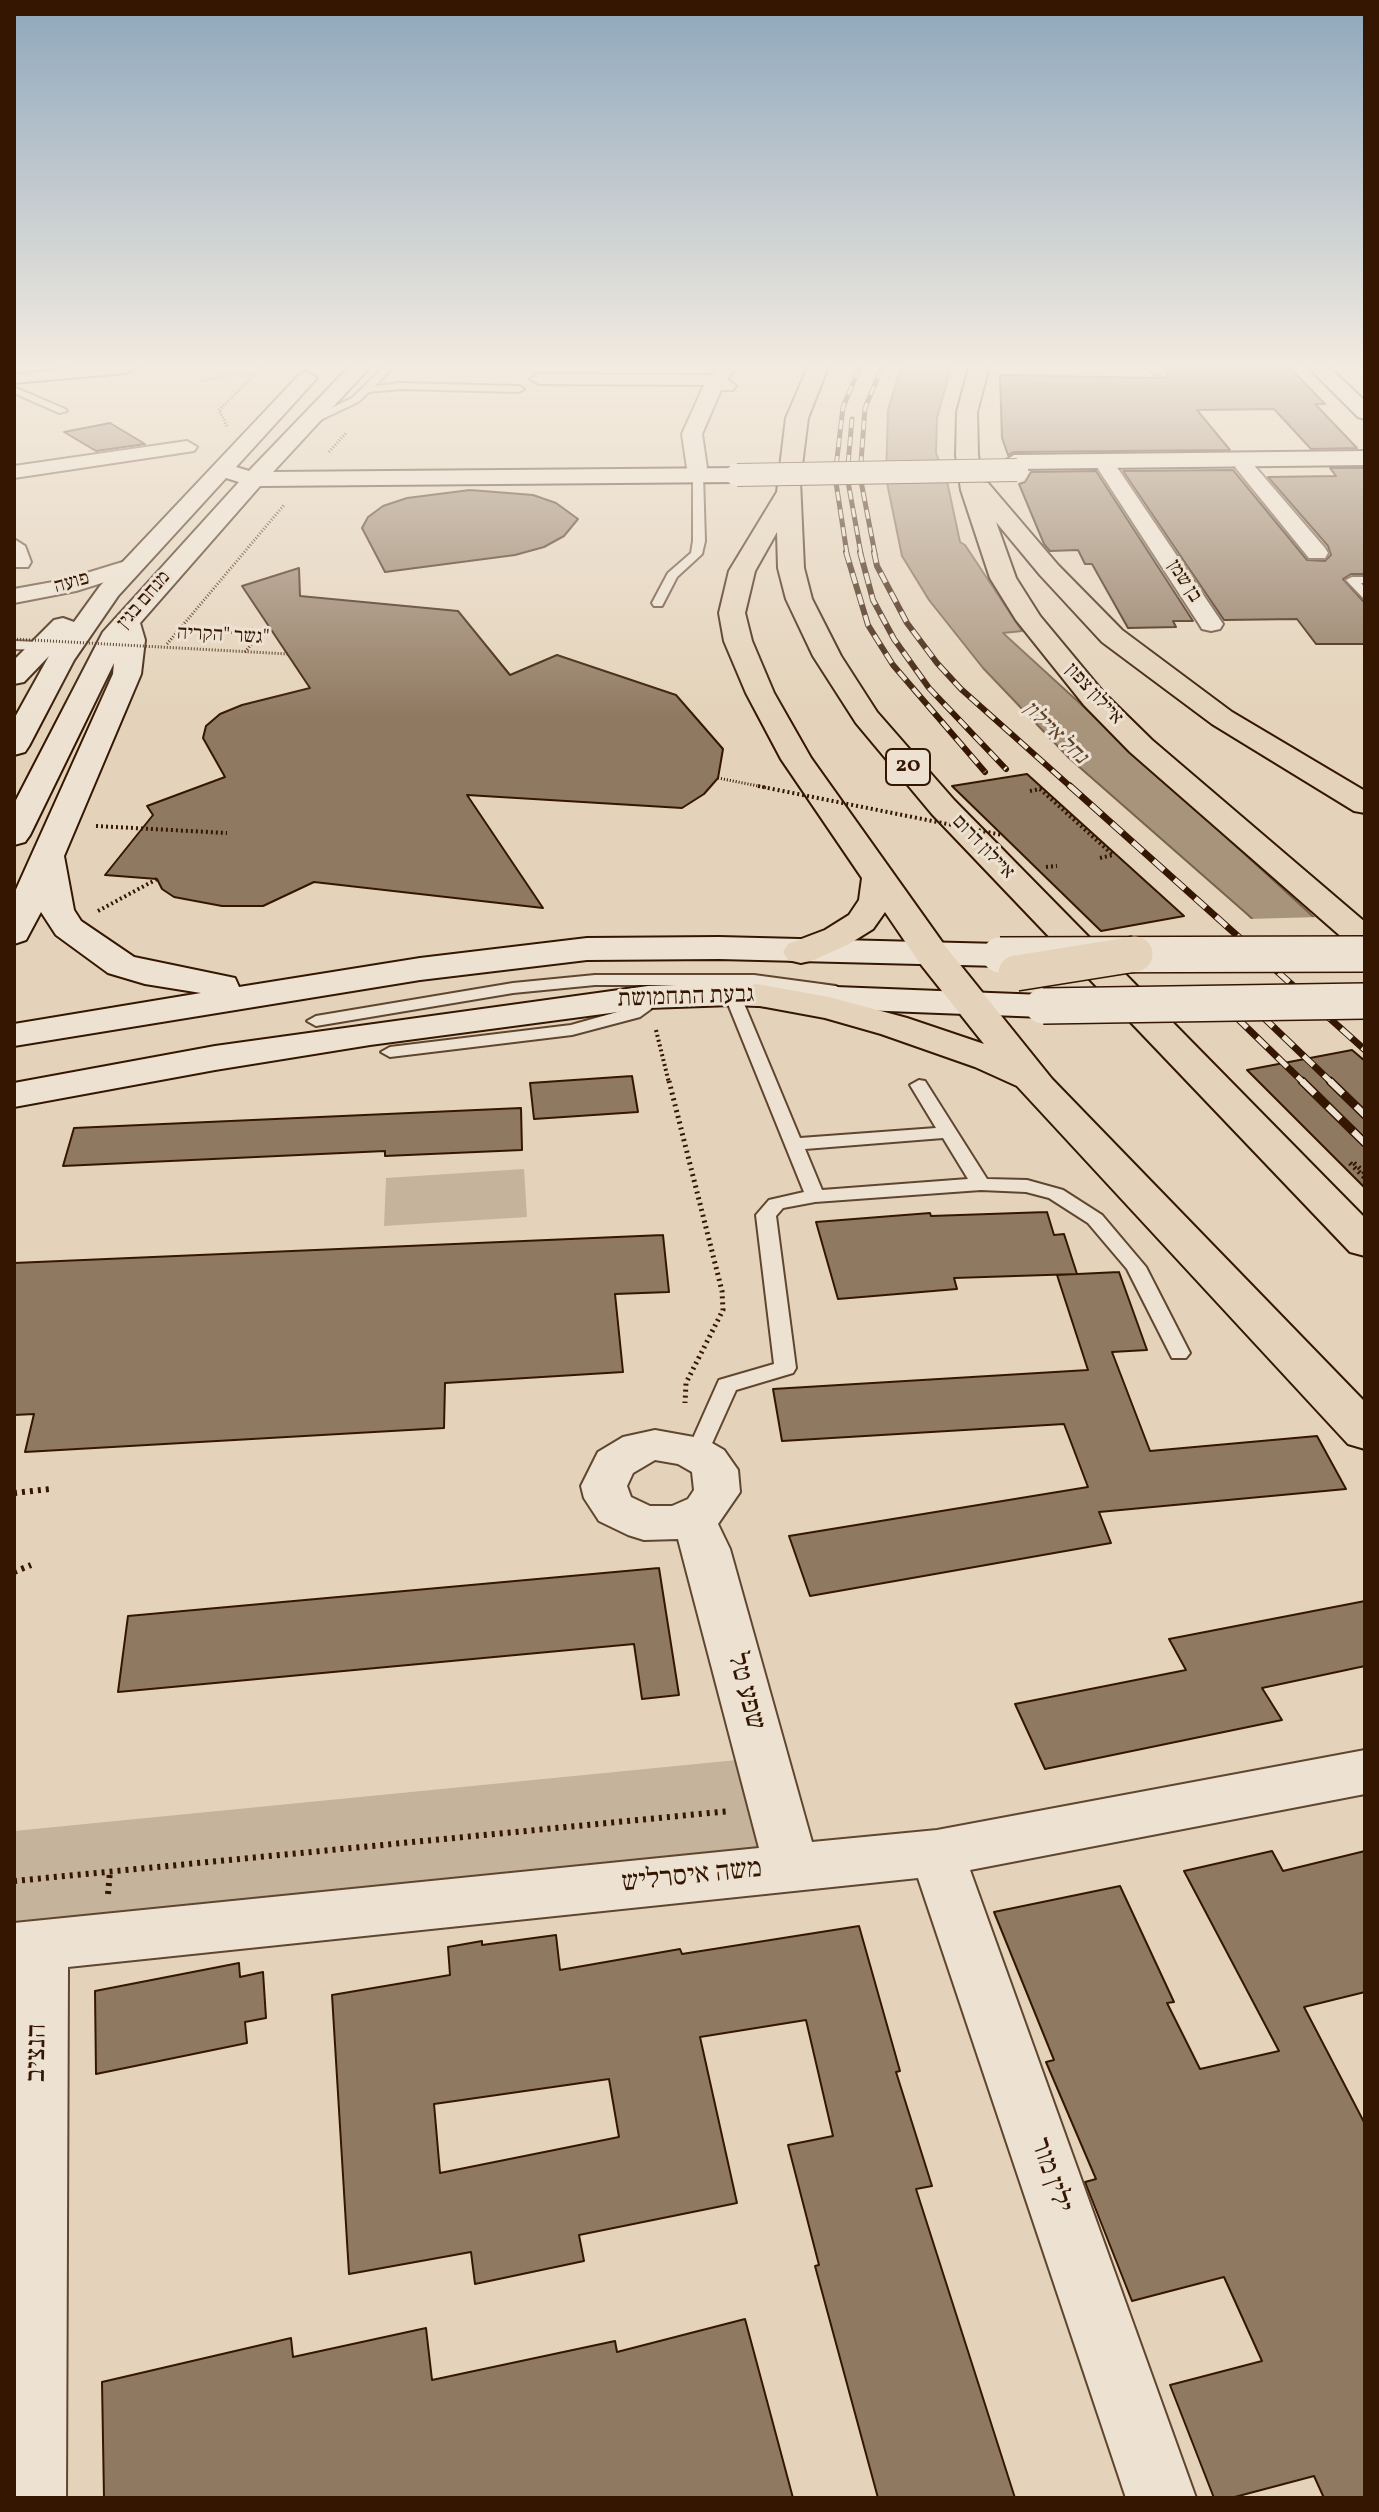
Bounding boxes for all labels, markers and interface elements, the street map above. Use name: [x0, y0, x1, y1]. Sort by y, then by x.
street label: בן שמן: [1160, 556, 1206, 608]
street label: מנחם בגין: [113, 567, 177, 635]
street label: פועה: [52, 568, 92, 600]
street label: גשר "הקריה": [176, 623, 270, 651]
street label: איילון צפון: [1059, 659, 1127, 731]
water label: נחל איילון: [1016, 697, 1092, 771]
road number: 20: [886, 749, 930, 785]
street label: איילון דרום: [946, 811, 1018, 885]
street label: גבעת התחמושת: [617, 982, 755, 1016]
street label: שפע טל: [718, 1650, 770, 1734]
street label: משה איסרליש: [620, 1854, 764, 1902]
street label: הנציב: [22, 2023, 56, 2083]
street label: ילין מור: [1021, 2134, 1077, 2218]

